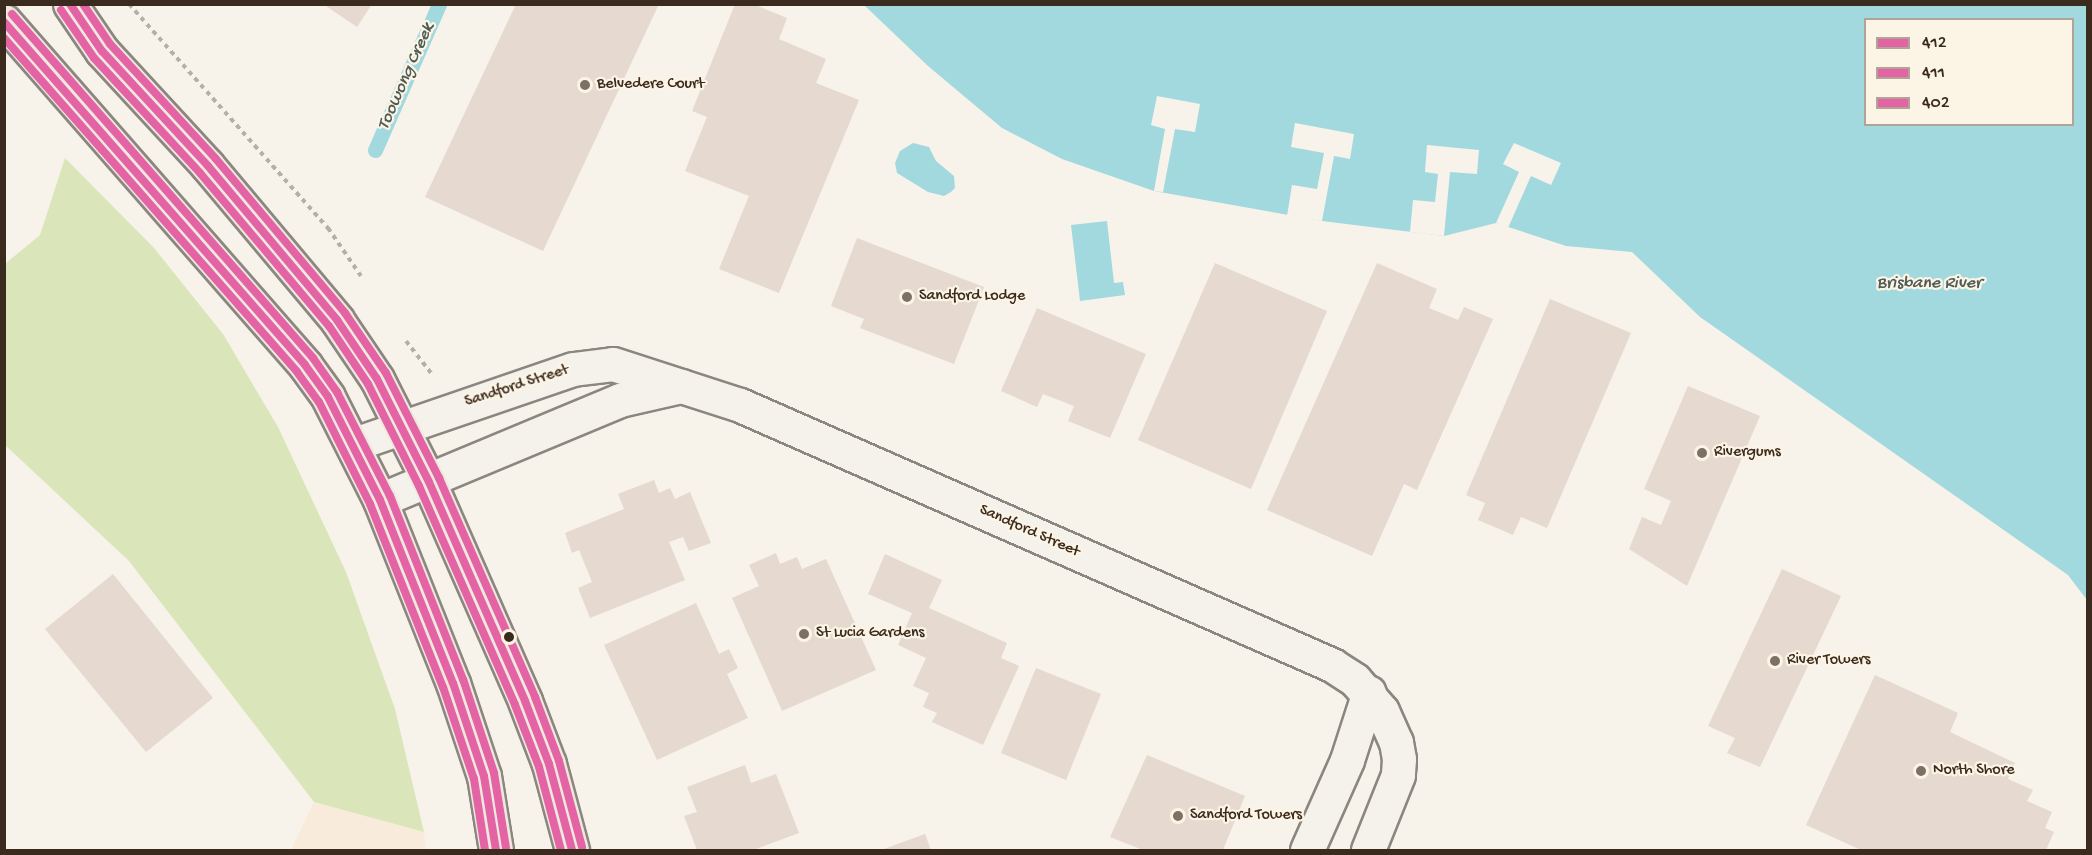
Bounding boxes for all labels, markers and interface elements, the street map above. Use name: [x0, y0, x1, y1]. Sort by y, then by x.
legend: [1864, 18, 2074, 126]
water label: Toowong Creek: [374, 20, 440, 134]
text: 412: [1922, 33, 1947, 54]
text: 411: [1922, 63, 1945, 84]
place label: Belvedere Court: [597, 75, 704, 95]
marker: Belvedere Court: [578, 78, 592, 92]
text: 402: [1922, 93, 1950, 114]
water label: Brisbane River: [1877, 273, 1981, 295]
place label: Sandford Lodge: [919, 287, 1025, 307]
marker: Sandford Lodge: [900, 290, 914, 304]
street label: Sandford Street: [463, 361, 571, 413]
place label: Rivergums: [1714, 443, 1781, 463]
marker: Rivergums: [1695, 446, 1709, 460]
street label: Sandford Street: [976, 501, 1082, 563]
place label: St Lucia Gardens: [816, 624, 924, 644]
marker: St Lucia Gardens: [797, 627, 811, 641]
unlabelled marker: [503, 631, 515, 643]
place label: River Towers: [1787, 651, 1870, 671]
marker: River Towers: [1768, 654, 1782, 668]
place label: North Shore: [1933, 761, 2015, 781]
marker: North Shore: [1914, 764, 1928, 778]
place label: Sandford Towers: [1190, 806, 1302, 826]
marker: Sandford Towers: [1171, 809, 1185, 823]

